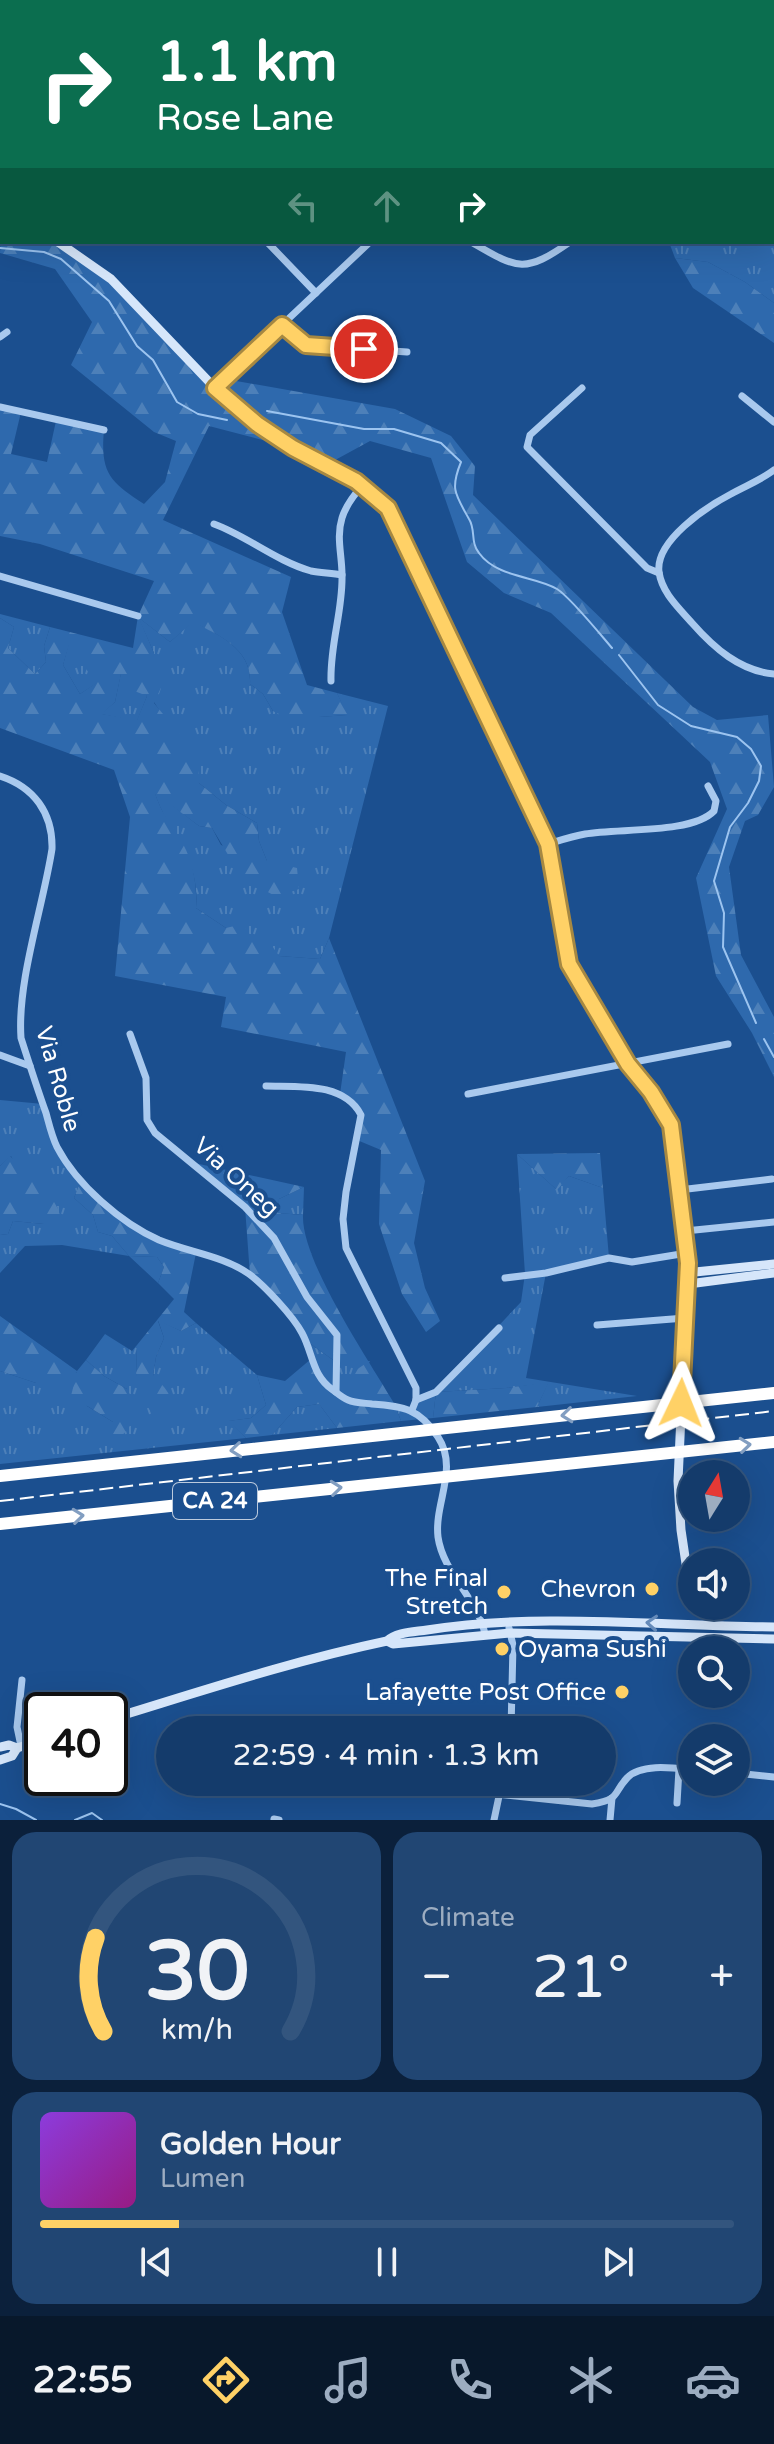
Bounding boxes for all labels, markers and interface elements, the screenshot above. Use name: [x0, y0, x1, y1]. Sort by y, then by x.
text: 1.1 km: [156, 29, 337, 96]
icon: right: [24, 32, 128, 136]
text: Rose Lane: [156, 97, 334, 140]
icon: left: [281, 184, 325, 228]
icon: ahead: [365, 184, 409, 228]
icon: right: [449, 184, 493, 228]
pin: [330, 315, 398, 383]
icon: arrive: [342, 327, 386, 371]
street label: Via Roble: [29, 1023, 87, 1135]
street label: Via Oneg: [187, 1131, 285, 1223]
position arrow: [639, 1361, 723, 1445]
one-way arrow: [560, 1406, 573, 1423]
one-way arrow: [738, 1437, 751, 1454]
one-way arrow: [229, 1442, 242, 1459]
north arrow: [678, 1460, 750, 1532]
map controls: [678, 1460, 750, 1796]
one-way arrow: [330, 1480, 343, 1497]
road number: CA 24: [173, 1483, 257, 1519]
one-way arrow: [71, 1507, 84, 1524]
button: sound: [678, 1548, 750, 1620]
place label: The Final Stretch: [385, 1564, 488, 1621]
place label: Chevron: [540, 1575, 636, 1604]
marker: Chevron: [643, 1580, 661, 1598]
marker: The Final Stretch: [495, 1583, 513, 1601]
one-way arrow: [645, 1615, 658, 1632]
place label: Oyama Sushi: [518, 1635, 667, 1664]
button: search: [678, 1636, 750, 1708]
marker: Oyama Sushi: [493, 1640, 511, 1658]
place label: Lafayette Post Office: [365, 1678, 606, 1707]
marker: Lafayette Post Office: [613, 1683, 631, 1701]
speed limit sign: 40: [24, 1692, 128, 1796]
button: layers: [678, 1724, 750, 1796]
text: 22:59 · 4 min · 1.3 km: [232, 1737, 540, 1774]
text: Climate: [421, 1902, 515, 1933]
text: 30: [144, 1922, 249, 2022]
text: 21°: [532, 1942, 630, 2014]
text: −: [421, 1951, 452, 2004]
text: +: [709, 1951, 734, 2004]
text: km/h: [161, 2013, 232, 2047]
text: Golden Hour: [160, 2126, 341, 2163]
text: Lumen: [160, 2163, 245, 2194]
icon: previous: [134, 2240, 178, 2284]
icon: pause: [365, 2240, 409, 2284]
icon: next: [596, 2240, 640, 2284]
icon: directions: [198, 2352, 254, 2408]
icon: music: [320, 2352, 376, 2408]
icon: phone: [442, 2352, 498, 2408]
icon: climate: [563, 2352, 619, 2408]
icon: car: [685, 2352, 741, 2408]
text: 22:55: [33, 2359, 133, 2402]

